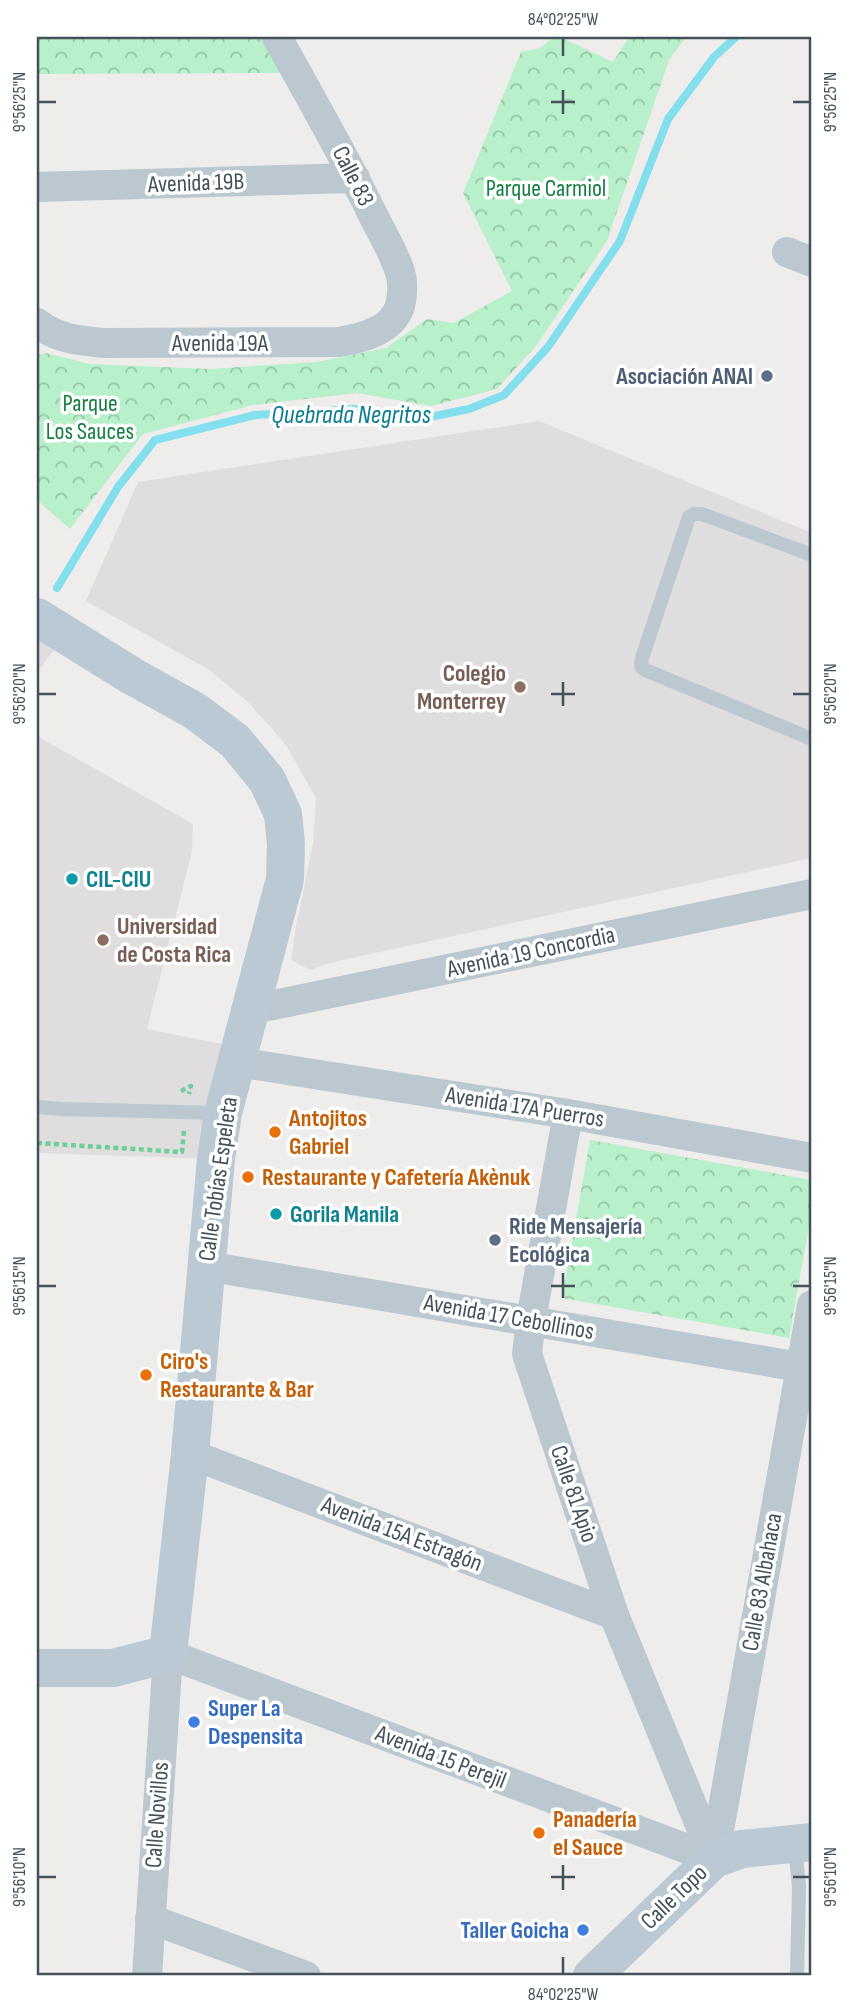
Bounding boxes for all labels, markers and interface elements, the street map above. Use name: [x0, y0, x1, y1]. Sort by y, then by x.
text: 84°02'25"W: [528, 9, 598, 30]
text: 9°56'25"N: [9, 72, 30, 132]
text: 9°56'25"N: [820, 72, 841, 132]
street label: Calle 83: [326, 141, 380, 211]
street label: Avenida 19B: [146, 167, 245, 199]
park label: Parque Carmiol: [486, 174, 606, 203]
street label: Avenida 19A: [171, 329, 269, 358]
place label: Asociación ANAI: [615, 362, 753, 391]
marker: Asociación ANAI: [759, 368, 775, 384]
park label: Parque Los Sauces: [46, 389, 134, 446]
water label: Quebrada Negritos: [271, 400, 431, 431]
place label: Colegio Monterrey: [417, 659, 506, 716]
text: 9°56'20"N: [9, 663, 30, 725]
text: 9°56'20"N: [820, 663, 841, 725]
marker: Colegio Monterrey: [512, 679, 528, 695]
place label: CIL-CIU: [86, 865, 151, 894]
marker: CIL-CIU: [64, 871, 80, 887]
place label: Universidad de Costa Rica: [117, 912, 231, 969]
street label: Avenida 19 Concordia: [444, 920, 618, 984]
marker: Universidad de Costa Rica: [95, 932, 111, 948]
street label: Avenida 17A Puerros: [443, 1080, 606, 1134]
street label: Calle Tobías Espeleta: [192, 1095, 244, 1263]
place label: Antojitos Gabriel: [288, 1104, 367, 1161]
marker: Antojitos Gabriel: [267, 1124, 283, 1140]
place label: Restaurante y Cafetería Akènuk: [262, 1163, 530, 1192]
marker: Restaurante y Cafetería Akènuk: [240, 1169, 256, 1185]
place label: Gorila Manila: [290, 1200, 399, 1229]
marker: Gorila Manila: [268, 1206, 284, 1222]
place label: Ride Mensajería Ecológica: [509, 1212, 642, 1269]
marker: Ride Mensajería Ecológica: [487, 1232, 503, 1248]
text: 9°56'15"N: [9, 1256, 30, 1316]
text: 9°56'15"N: [820, 1256, 841, 1316]
street label: Avenida 17 Cebollinos: [421, 1288, 596, 1346]
place label: Ciro's Restaurante & Bar: [160, 1347, 315, 1404]
marker: Ciro's Restaurante & Bar: [138, 1367, 154, 1383]
street label: Calle 81 Apio: [544, 1442, 604, 1546]
street label: Avenida 15A Estragón: [317, 1490, 487, 1578]
street label: Calle 83 Albahaca: [736, 1511, 788, 1653]
place label: Super La Despensita: [208, 1694, 303, 1751]
marker: Super La Despensita: [186, 1714, 202, 1730]
street label: Avenida 15 Perejil: [371, 1718, 510, 1795]
street label: Calle Novillos: [139, 1761, 175, 1869]
place label: Panadería el Sauce: [553, 1805, 637, 1862]
marker: Panadería el Sauce: [531, 1825, 547, 1841]
text: 9°56'10"N: [9, 1847, 30, 1907]
text: 9°56'10"N: [820, 1847, 841, 1907]
street label: Calle Topo: [635, 1858, 713, 1936]
place label: Taller Goicha: [460, 1916, 569, 1945]
marker: Taller Goicha: [575, 1922, 591, 1938]
text: 84°02'25"W: [528, 1984, 598, 2005]

